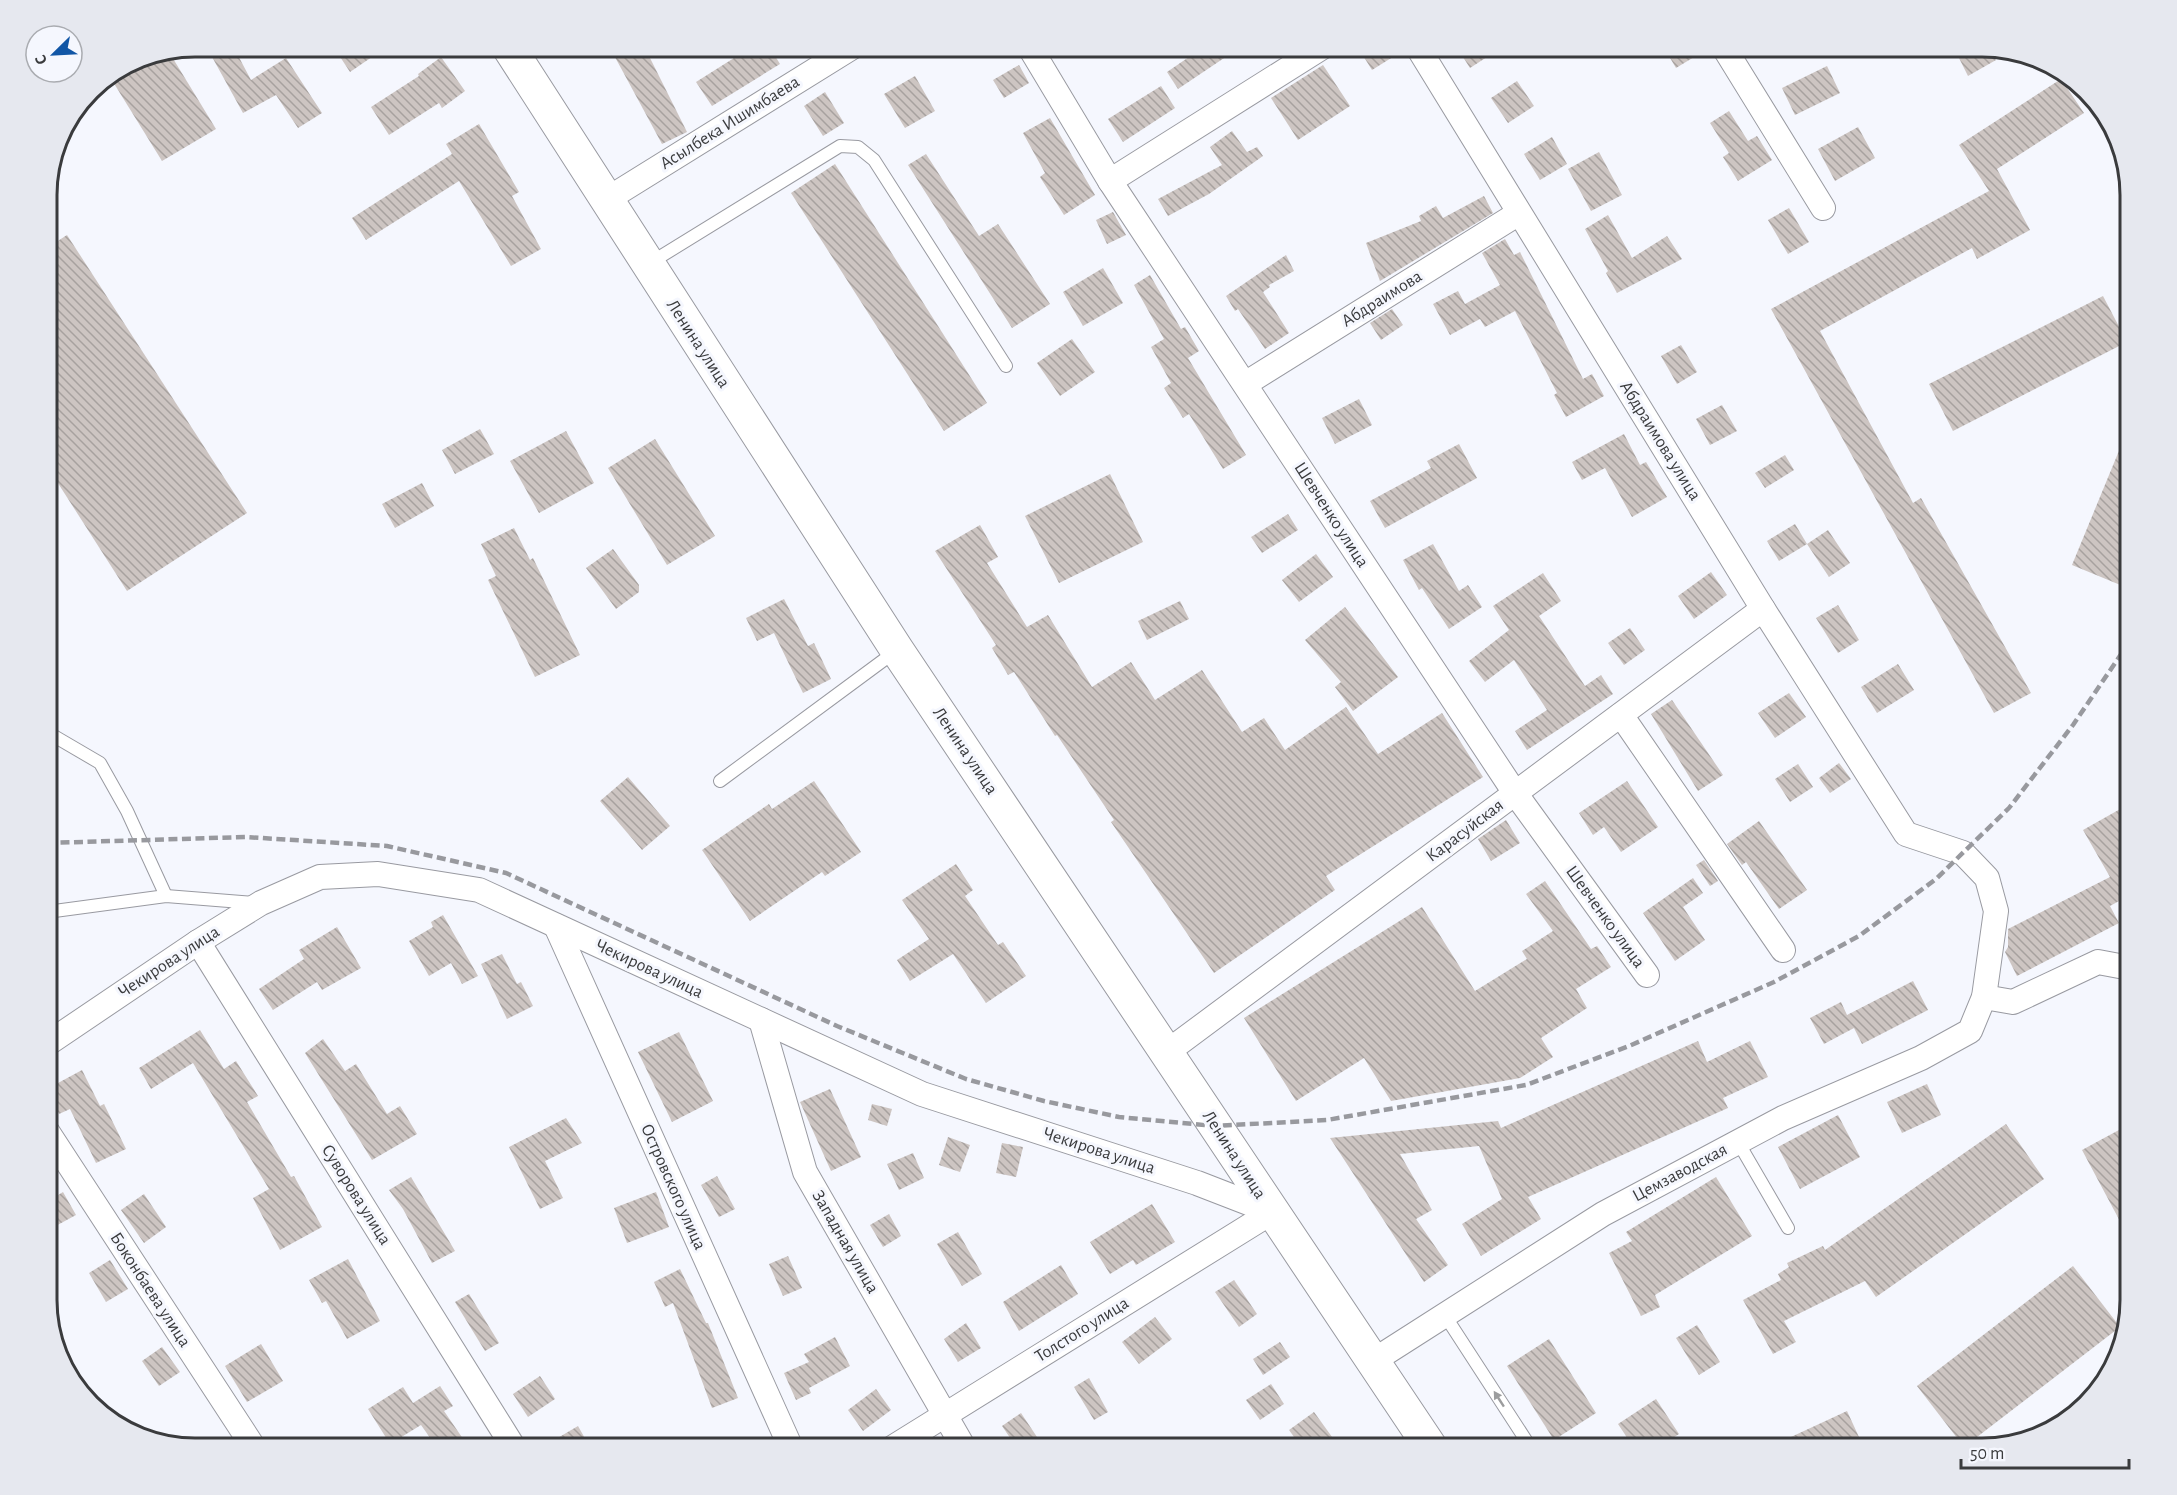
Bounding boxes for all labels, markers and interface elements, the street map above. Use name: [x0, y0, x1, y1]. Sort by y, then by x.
north arrow: [24, 24, 84, 84]
text: С: [32, 52, 50, 67]
street label: Асылбека Ишимбаева: [657, 72, 803, 173]
street label: Абдраимова: [1338, 266, 1425, 331]
street label: Ленина улица: [663, 297, 733, 391]
street label: Абдраимова улица: [1616, 378, 1705, 504]
street label: Шевченко улица: [1290, 459, 1372, 571]
street label: Ленина улица: [929, 704, 1001, 798]
street label: Карасуйская: [1423, 796, 1507, 866]
street label: Шевченко улица: [1562, 863, 1648, 971]
street label: Чекирова улица: [115, 923, 223, 1001]
street label: Чекирова улица: [592, 936, 706, 1002]
street label: Ленина улица: [1199, 1108, 1269, 1202]
street label: Островского улица: [637, 1121, 709, 1253]
street label: Чекирова улица: [1041, 1124, 1157, 1178]
street label: Цемзаводская: [1630, 1141, 1730, 1205]
street label: Суворова улица: [318, 1142, 394, 1248]
street label: Западная улица: [808, 1187, 882, 1297]
street label: Боконбаева улица: [106, 1229, 194, 1351]
street label: Толстого улица: [1032, 1294, 1132, 1366]
one-way arrow: [1494, 1391, 1505, 1408]
scale bar: [1961, 1432, 2129, 1470]
text: 50 m: [1970, 1445, 2004, 1463]

